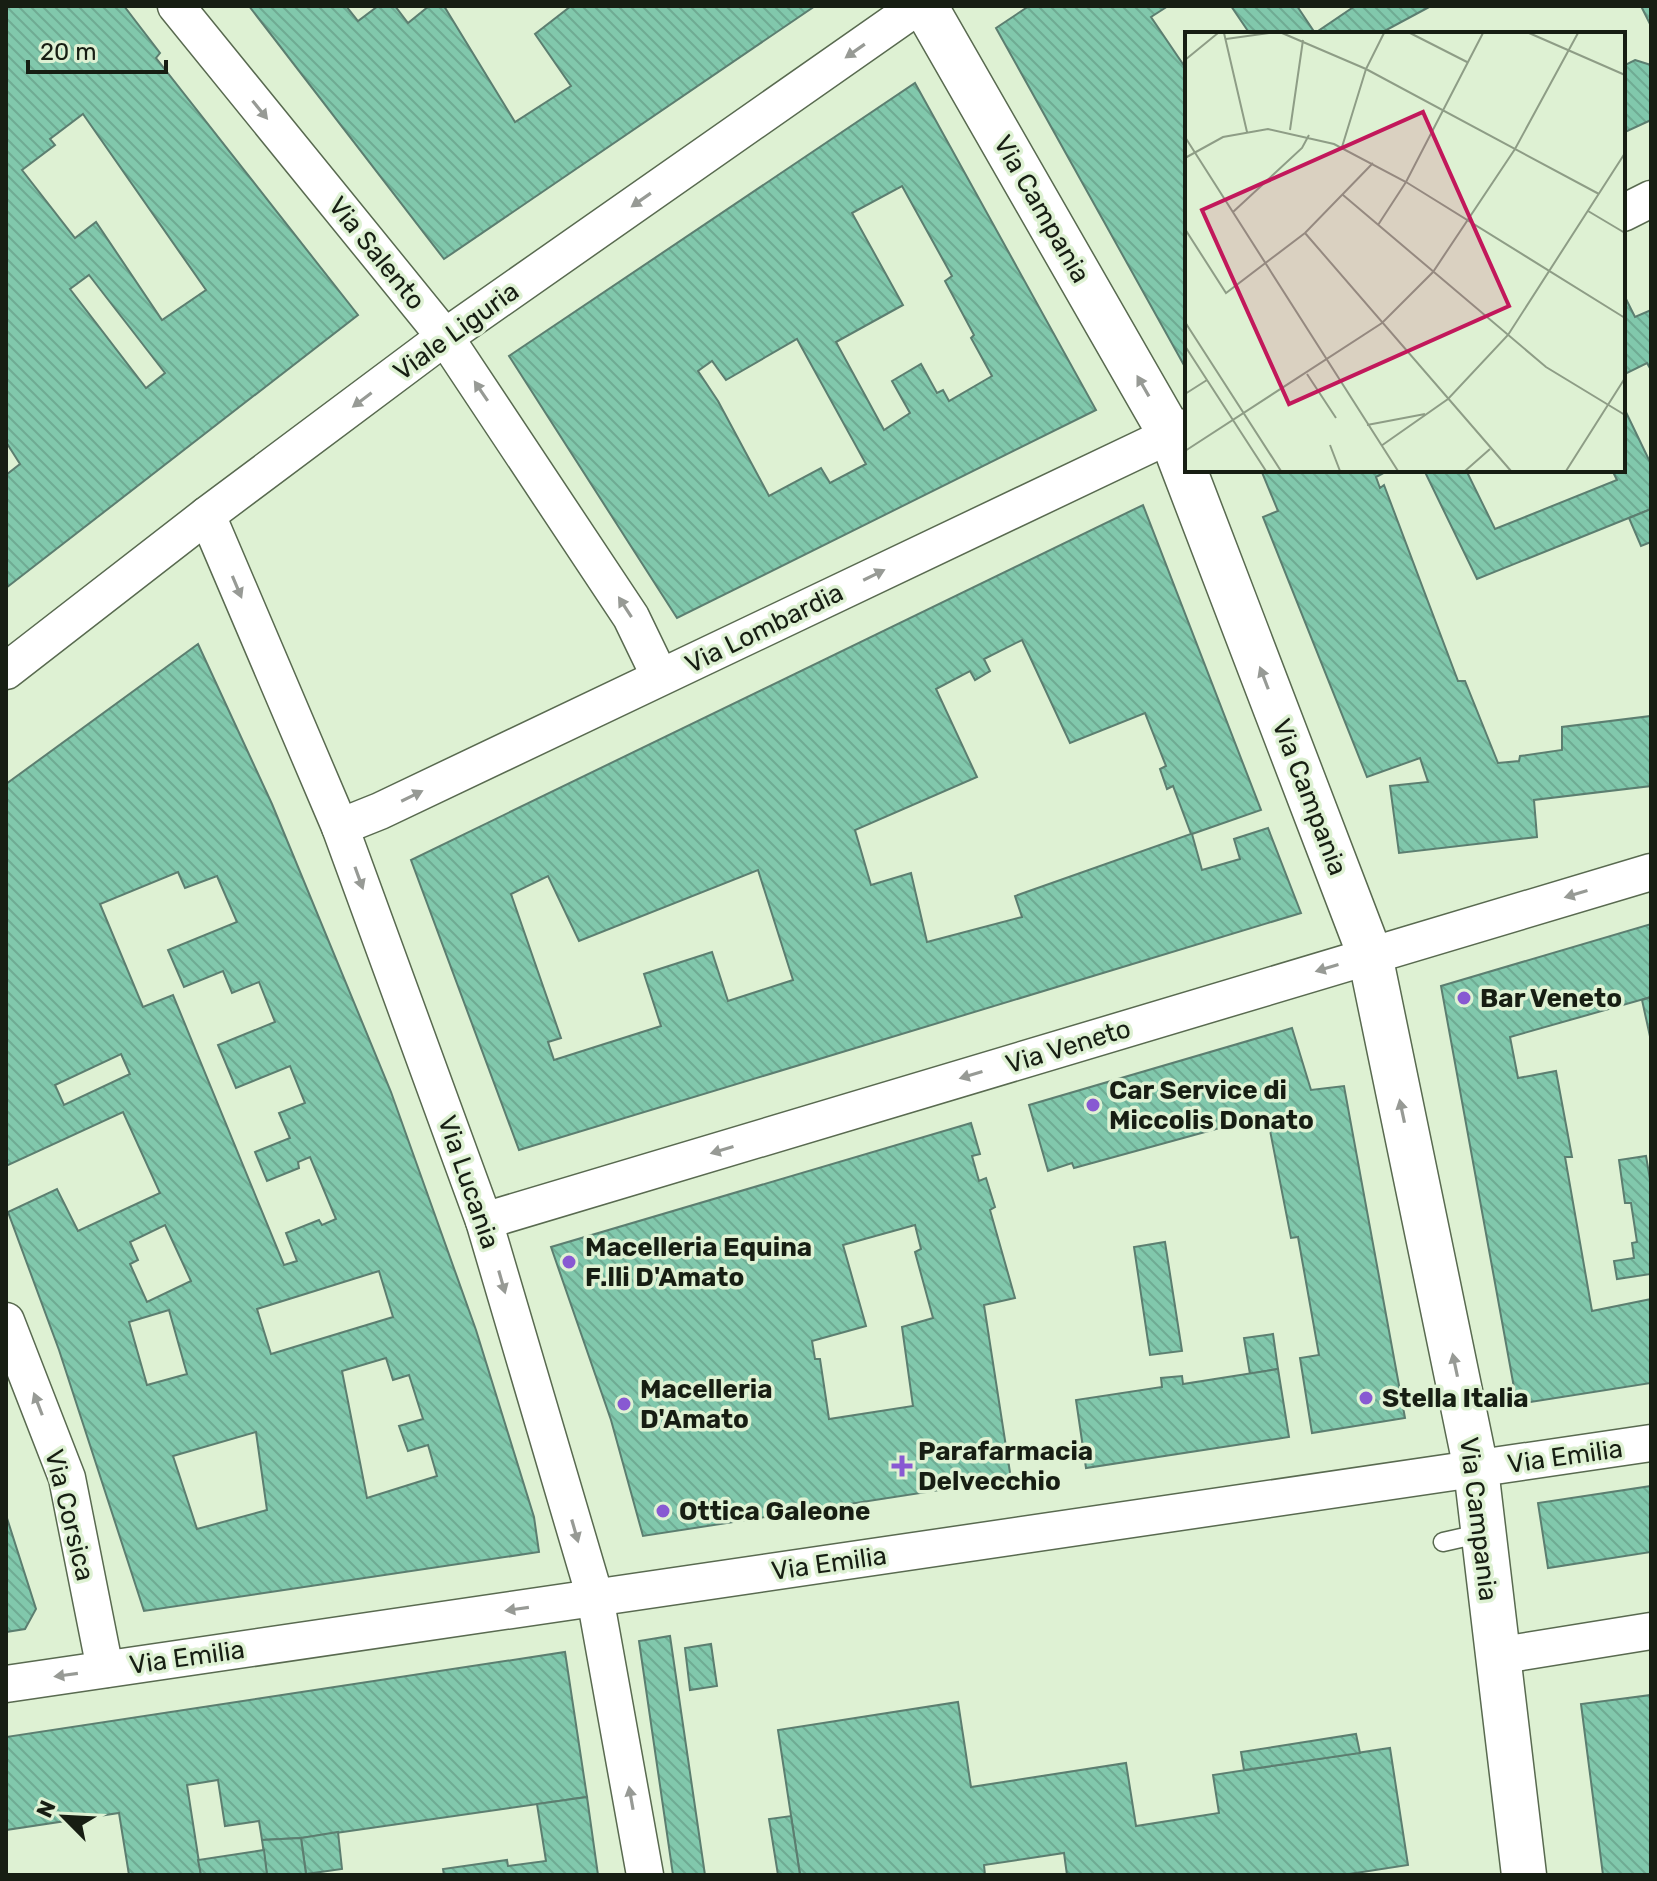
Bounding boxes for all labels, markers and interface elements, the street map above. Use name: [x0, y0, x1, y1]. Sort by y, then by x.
scale bar: [28, 24, 166, 74]
inset map: [1185, 32, 1625, 472]
text: 20 m: [40, 38, 97, 66]
one-way arrow: [844, 43, 865, 58]
one-way arrow: [251, 100, 268, 120]
street label: Via Campania: [987, 130, 1096, 288]
street label: Via Salento: [322, 191, 431, 316]
one-way arrow: [631, 192, 652, 207]
street label: Viale Liguria: [388, 276, 525, 387]
one-way arrow: [1136, 375, 1150, 397]
one-way arrow: [474, 380, 489, 401]
one-way arrow: [351, 391, 372, 407]
one-way arrow: [862, 568, 885, 582]
one-way arrow: [231, 575, 244, 599]
street label: Via Lombardia: [680, 577, 848, 680]
one-way arrow: [617, 597, 632, 618]
one-way arrow: [1257, 666, 1270, 690]
street label: Via Campania: [1265, 715, 1354, 880]
one-way arrow: [400, 789, 423, 803]
one-way arrow: [353, 867, 366, 891]
one-way arrow: [1564, 888, 1588, 901]
one-way arrow: [1315, 962, 1339, 975]
place label: Bar Veneto: [1480, 983, 1622, 1014]
marker: Bar Veneto: [1455, 989, 1473, 1007]
street label: Via Veneto: [1002, 1013, 1134, 1080]
one-way arrow: [958, 1069, 982, 1082]
place label: Car Service di Miccolis Donato: [1109, 1075, 1314, 1136]
marker: Car Service di Miccolis Donato: [1084, 1096, 1102, 1114]
one-way arrow: [1395, 1098, 1408, 1123]
street label: Via Lucania: [431, 1111, 506, 1253]
one-way arrow: [709, 1144, 733, 1157]
place label: Macelleria Equina F.lli D'Amato: [585, 1232, 812, 1293]
marker: Macelleria Equina F.lli D'Amato: [560, 1253, 578, 1271]
one-way arrow: [496, 1270, 509, 1294]
one-way arrow: [1448, 1353, 1461, 1378]
place label: Macelleria D'Amato: [640, 1374, 773, 1435]
place label: Stella Italia: [1382, 1383, 1529, 1414]
marker: Stella Italia: [1357, 1389, 1375, 1407]
one-way arrow: [31, 1392, 44, 1416]
marker: Macelleria D'Amato: [615, 1395, 633, 1413]
street label: Via Emilia: [1505, 1433, 1625, 1480]
street label: Via Campania: [1453, 1435, 1504, 1603]
place label: Parafarmacia Delvecchio: [918, 1436, 1093, 1497]
street label: Via Corsica: [38, 1446, 101, 1584]
marker: Parafarmacia Delvecchio: [893, 1457, 911, 1475]
place label: Ottica Galeone: [679, 1496, 870, 1527]
marker: Ottica Galeone: [654, 1502, 672, 1520]
one-way arrow: [569, 1520, 582, 1544]
street label: Via Emilia: [769, 1540, 889, 1587]
one-way arrow: [505, 1603, 530, 1616]
street label: Via Emilia: [127, 1634, 247, 1681]
one-way arrow: [53, 1669, 78, 1682]
north arrow: [24, 1777, 104, 1857]
one-way arrow: [625, 1785, 637, 1810]
text: N: [31, 1796, 62, 1822]

